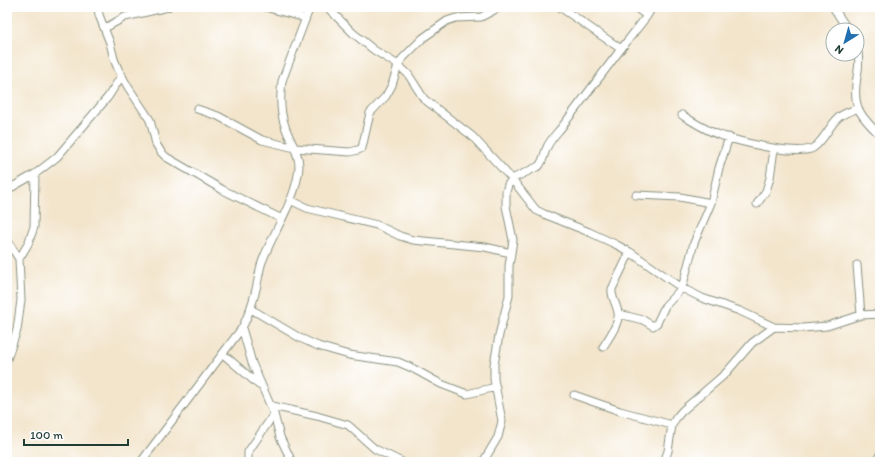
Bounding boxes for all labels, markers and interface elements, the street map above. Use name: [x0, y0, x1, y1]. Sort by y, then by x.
north arrow: [825, 22, 865, 62]
text: N: [832, 42, 846, 57]
scale bar: [24, 421, 128, 447]
text: 100 m: [30, 428, 63, 442]

